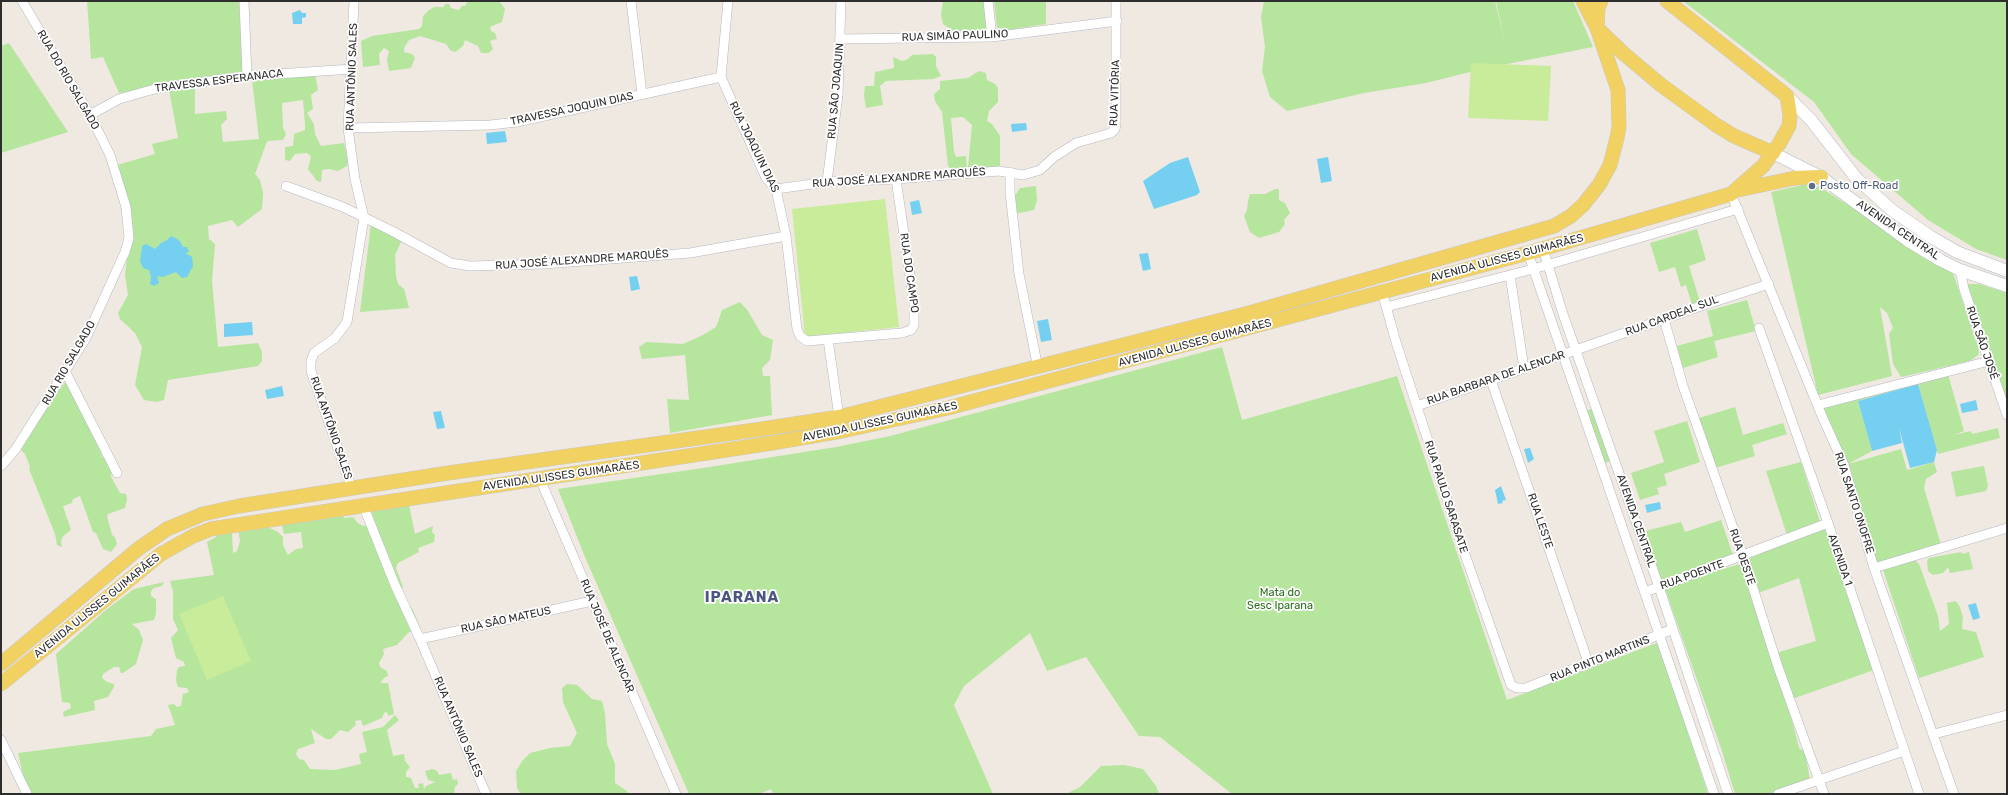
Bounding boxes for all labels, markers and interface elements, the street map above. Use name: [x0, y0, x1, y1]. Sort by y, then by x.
street label: RUA ANTÔNIO SALES: [344, 23, 360, 131]
street label: RUA DO RIO SALGADO: [34, 28, 102, 132]
street label: RUA SIMÃO PAULINO: [901, 28, 1009, 44]
street label: RUA SÃO JOAQUIN: [825, 42, 847, 140]
street label: RUA VITÓRIA: [1107, 60, 1123, 126]
street label: TRAVESSA ESPERANACA: [154, 67, 284, 95]
street label: TRAVESSA JOQUIN DIAS: [509, 89, 635, 129]
street label: RUA JOAQUIN DIAS: [726, 99, 782, 195]
street label: RUA JOSÉ ALEXANDRE MARQUÊS: [812, 165, 986, 191]
place label: Posto Off-Road: [1820, 179, 1898, 193]
marker: Posto Off-Road: [1807, 181, 1817, 191]
street label: AVENIDA CENTRAL: [1854, 197, 1942, 263]
street label: AVENIDA ULISSES GUIMARÃES: [1429, 231, 1585, 285]
street label: RUA DO CAMPO: [897, 232, 921, 314]
street label: RUA JOSÉ ALEXANDRE MARQUÊS: [495, 247, 669, 273]
street label: RUA CARDEAL SUL: [1624, 293, 1720, 339]
street label: RUA SÃO JOSÉ: [1963, 305, 2001, 381]
street label: AVENIDA ULISSES GUIMARÃES: [1117, 316, 1273, 370]
street label: RUA RIO SALGADO: [40, 319, 98, 407]
street label: RUA BARBARA DE ALENCAR: [1425, 348, 1567, 408]
street label: RUA ANTÔNIO SALES: [307, 375, 355, 481]
street label: AVENIDA ULISSES GUIMARÃES: [801, 399, 959, 445]
street label: RUA PAULO SARASATE: [1422, 439, 1470, 555]
street label: RUA SANTO ONOFRE: [1831, 451, 1877, 555]
street label: AVENIDA ULISSES GUIMARÃES: [482, 458, 640, 494]
street label: AVENIDA CENTRAL: [1614, 473, 1658, 569]
street label: RUA LESTE: [1524, 492, 1556, 550]
street label: RUA OESTE: [1726, 527, 1758, 587]
street label: AVENIDA 1: [1825, 533, 1855, 587]
street label: AVENIDA ULISSES GUIMARÃES: [31, 551, 163, 661]
street label: RUA POENTE: [1658, 557, 1726, 593]
street label: RUA JOSÉ DE ALENCAR: [577, 577, 637, 695]
park label: Mata do Sesc Iparana: [1247, 586, 1313, 612]
district label: IPARANA: [705, 589, 779, 607]
street label: RUA SÃO MATEUS: [460, 604, 552, 636]
street label: RUA PINTO MARTINS: [1548, 633, 1652, 685]
street label: RUA ANTÔNIO SALES: [431, 675, 485, 779]

